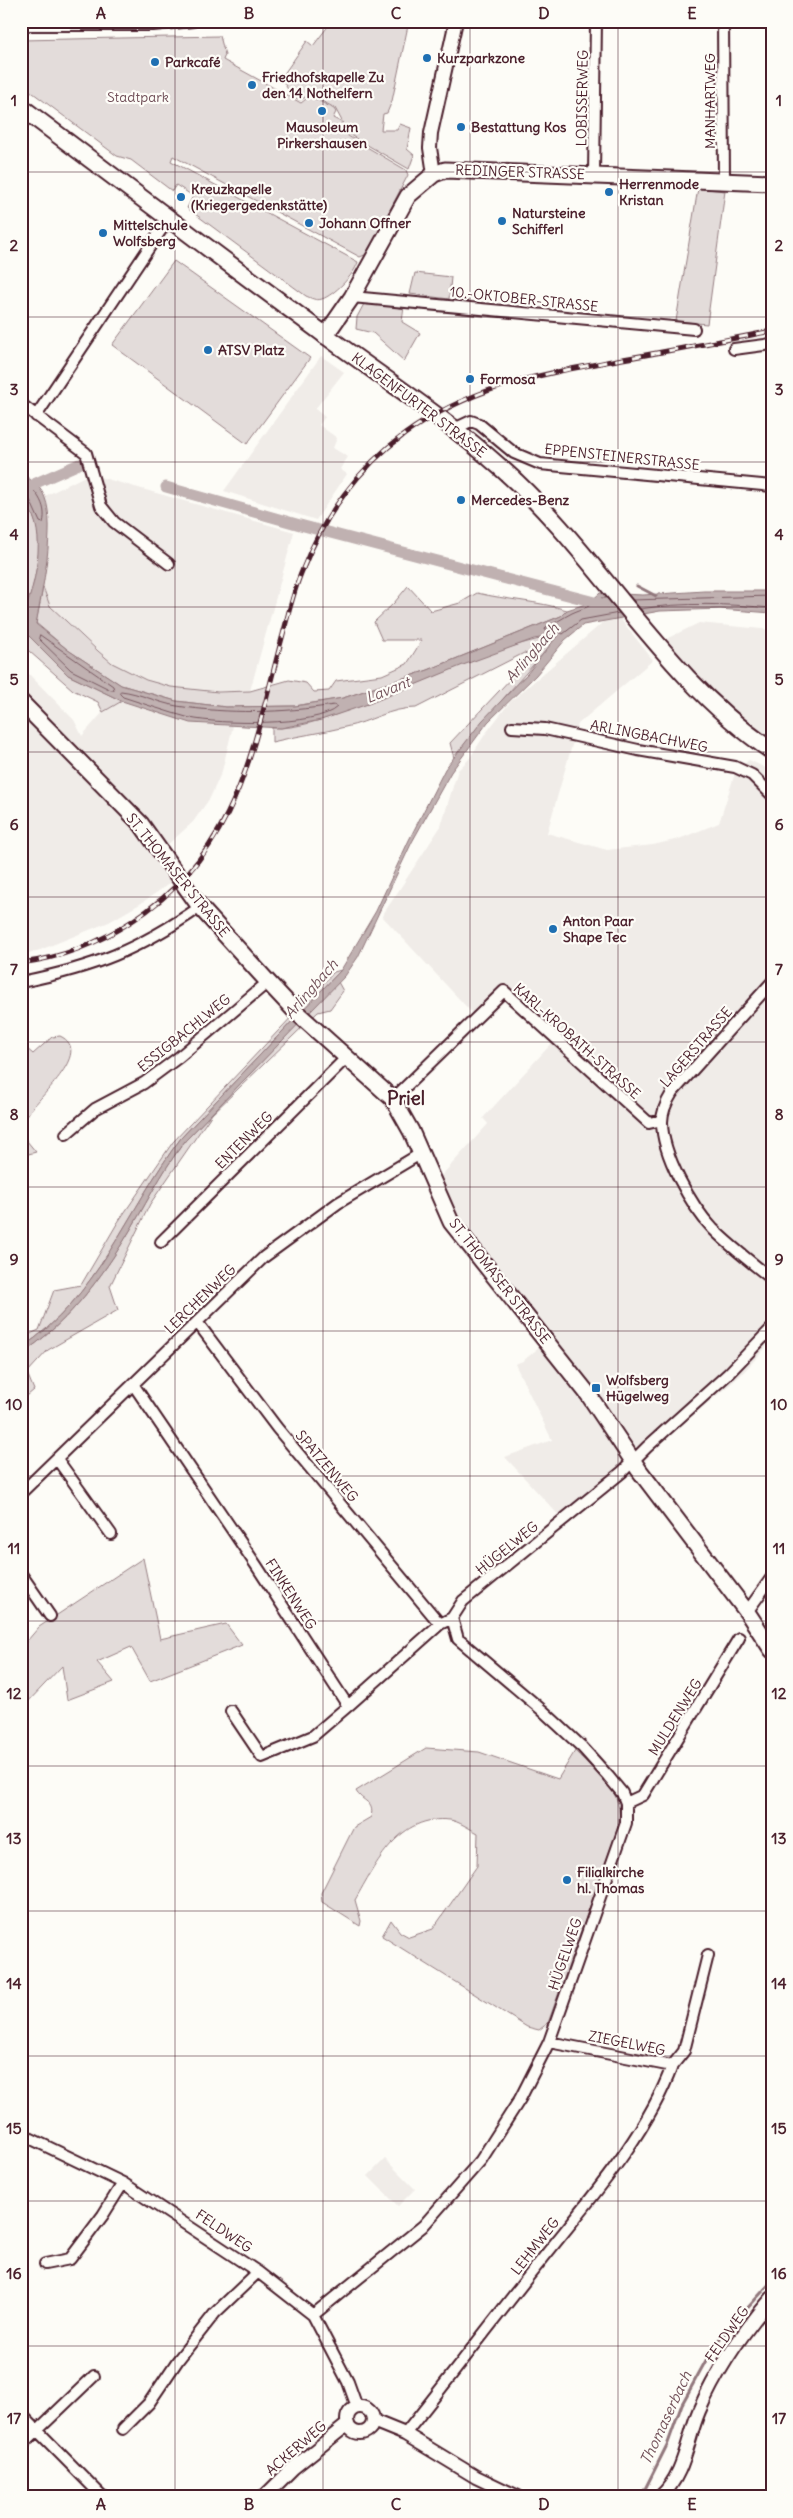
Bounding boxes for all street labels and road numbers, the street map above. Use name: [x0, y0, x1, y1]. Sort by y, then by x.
street label: LOBISSERWEG: [572, 50, 592, 146]
street label: MANHARTWEG: [701, 53, 719, 149]
street label: REDINGER STRASSE: [455, 161, 585, 183]
street label: 10.-OKTOBER-STRASSE: [449, 282, 599, 316]
street label: KLAGENFURTER STRASSE: [348, 348, 490, 462]
street label: EPPENSTEINERSTRASSE: [543, 440, 701, 474]
street label: ARLINGBACHWEG: [589, 716, 709, 756]
street label: ST. THOMASER STRASSE: [122, 809, 234, 941]
street label: KARL-KROBATH-STRASSE: [510, 979, 644, 1103]
street label: ESSIGBACHLWEG: [134, 990, 234, 1076]
street label: LAGERSTRASSE: [656, 1003, 736, 1091]
street label: ENTENWEG: [211, 1107, 277, 1173]
street label: ST. THOMASER STRASSE: [445, 1215, 555, 1347]
street label: LERCHENWEG: [160, 1260, 240, 1338]
street label: SPATZENWEG: [292, 1426, 362, 1506]
street label: HÜGELWEG: [472, 1517, 542, 1579]
street label: FINKENWEG: [261, 1555, 321, 1633]
street label: MULDENWEG: [644, 1675, 706, 1759]
street label: HÜGELWEG: [544, 1915, 586, 1993]
street label: ZIEGELWEG: [587, 2027, 667, 2059]
street label: FELDWEG: [192, 2206, 256, 2256]
street label: LEHMWEG: [507, 2214, 563, 2278]
street label: FELDWEG: [701, 2302, 753, 2366]
street label: ACKERWEG: [262, 2417, 330, 2479]

